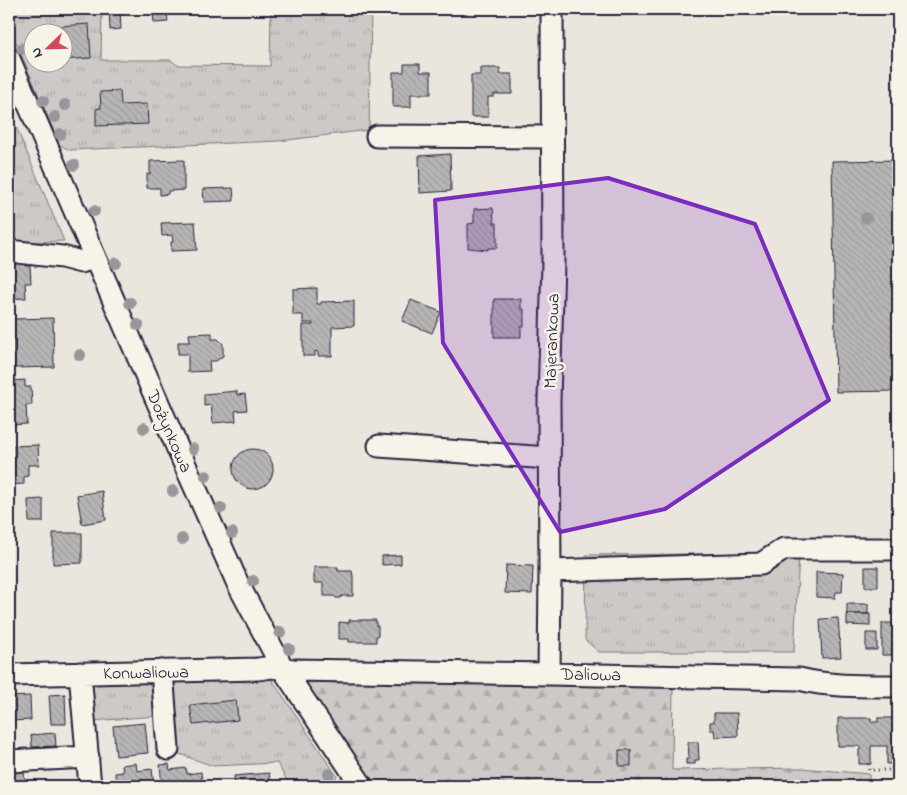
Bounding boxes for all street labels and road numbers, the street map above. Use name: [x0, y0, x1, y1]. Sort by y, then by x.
street label: Majerankowa: [538, 293, 568, 389]
street label: Dożynkowa: [138, 386, 198, 477]
street label: Konwaliowa: [103, 660, 189, 688]
street label: Daliowa: [560, 662, 621, 690]

